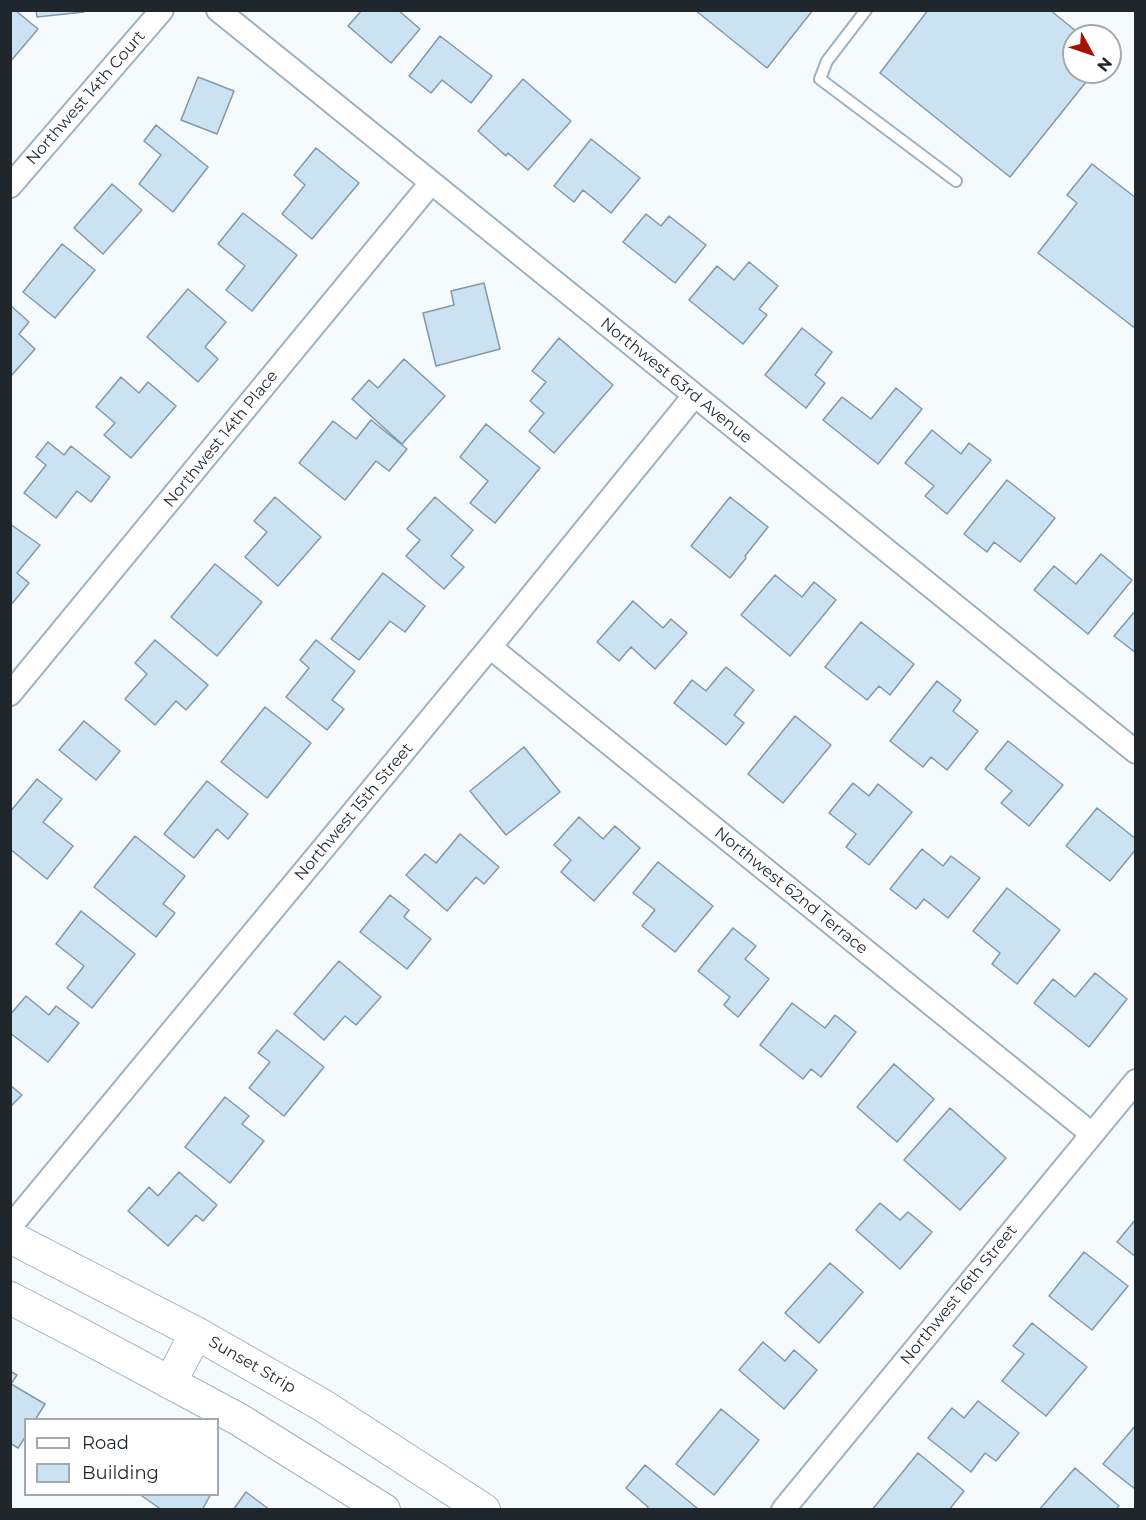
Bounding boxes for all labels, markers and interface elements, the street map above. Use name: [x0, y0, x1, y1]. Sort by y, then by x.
north arrow: [1062, 24, 1122, 84]
street label: Northwest 14th Court: [22, 27, 150, 169]
text: N: [1093, 54, 1116, 76]
street label: Northwest 63rd Avenue: [596, 314, 756, 448]
street label: Northwest 14th Place: [160, 367, 282, 511]
street label: Northwest 15th Street: [291, 739, 417, 885]
street label: Northwest 62nd Terrace: [711, 823, 871, 959]
street label: Northwest 16th Street: [897, 1221, 1021, 1369]
street label: Sunset Strip: [205, 1332, 299, 1398]
legend: [24, 1418, 219, 1496]
text: Road: [82, 1432, 129, 1454]
text: Building: [82, 1462, 159, 1484]

